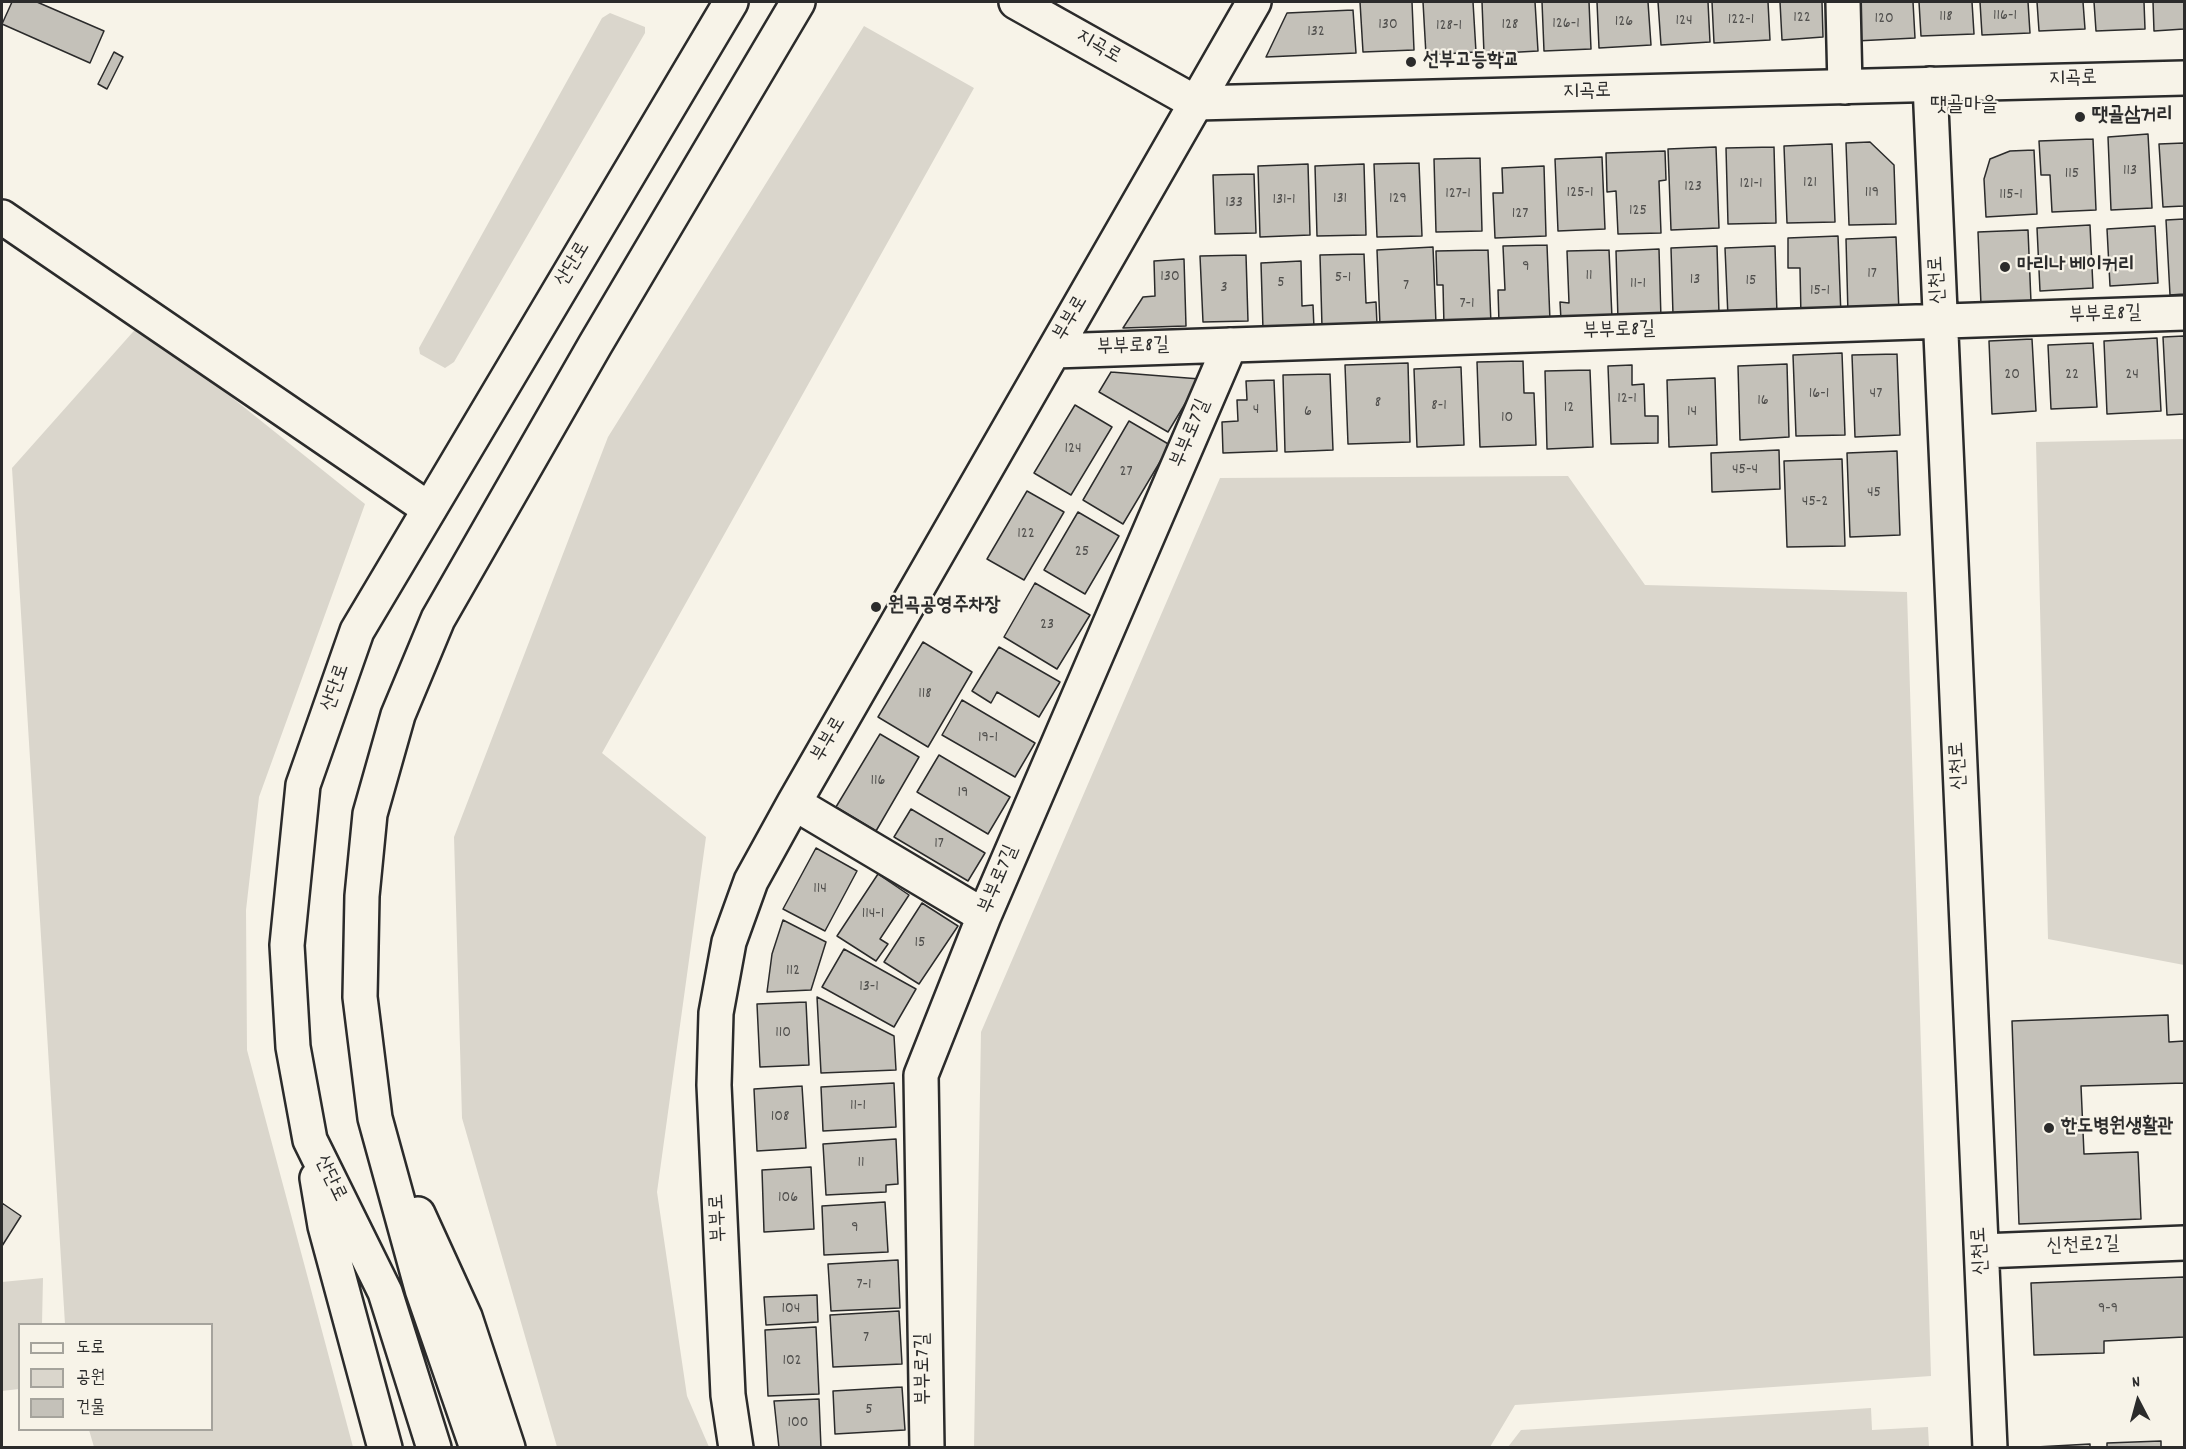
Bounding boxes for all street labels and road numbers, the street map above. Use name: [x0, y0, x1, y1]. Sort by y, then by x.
street label: 지곡로: [1071, 26, 1125, 70]
street label: 지곡로: [2049, 68, 2097, 92]
street label: 지곡로: [1563, 81, 1611, 105]
street label: 산단로: [551, 238, 597, 292]
street label: 신천로: [1926, 255, 1952, 305]
street label: 부부로: [1050, 292, 1094, 346]
street label: 부부로8길: [2068, 303, 2142, 329]
street label: 부부로8길: [1582, 319, 1656, 345]
street label: 부부로8길: [1096, 335, 1170, 361]
street label: 부부로7길: [1167, 396, 1217, 472]
street label: 산단로: [318, 661, 356, 715]
street label: 부부로: [808, 713, 852, 767]
street label: 신천로: [1947, 741, 1973, 791]
street label: 부부로7길: [975, 842, 1025, 918]
street label: 산단로: [308, 1152, 350, 1206]
street label: 부부로: [707, 1193, 733, 1243]
street label: 신천로: [1969, 1226, 1995, 1276]
street label: 신천로2길: [2046, 1234, 2120, 1260]
street label: 부부로7길: [912, 1333, 938, 1405]

